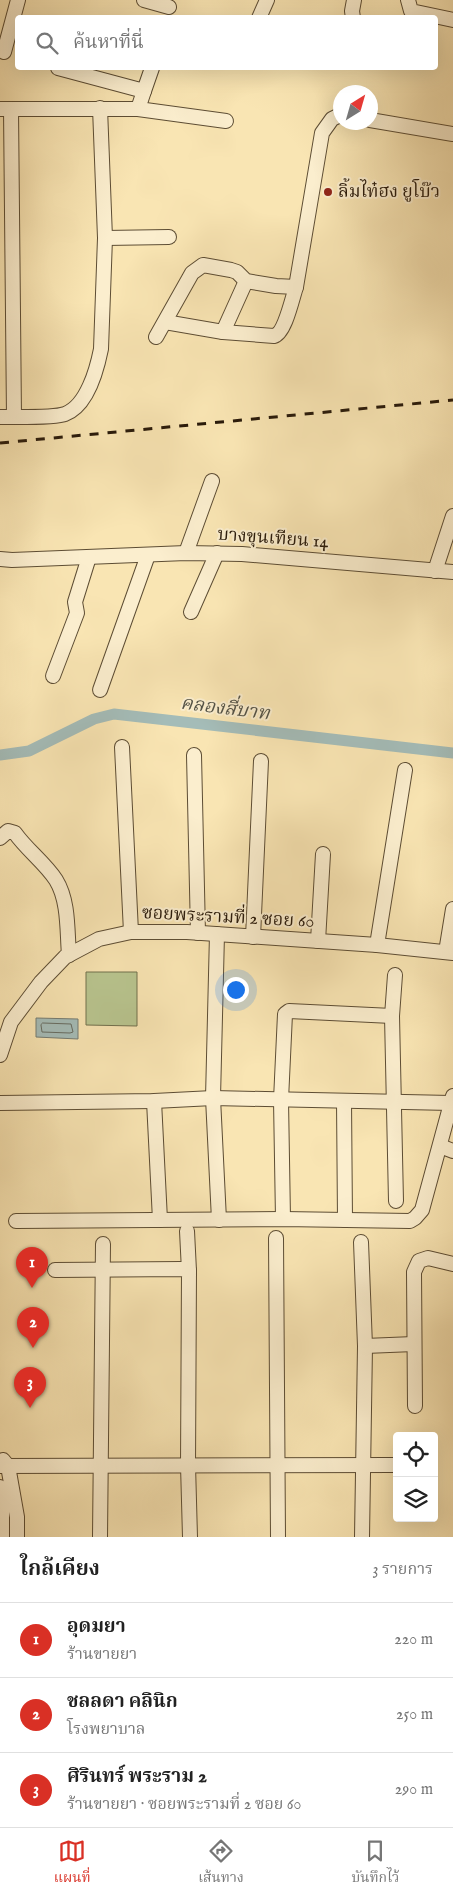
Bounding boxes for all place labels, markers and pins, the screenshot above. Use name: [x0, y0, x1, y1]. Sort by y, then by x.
place label: ลิ้มไท๋ฮง ยูโบ๊ว: [338, 177, 440, 204]
marker: ลิ้มไท๋ฮง ยูโบ๊ว: [322, 186, 334, 198]
pin: 1: [16, 1247, 48, 1288]
pin: 2: [17, 1307, 49, 1348]
pin: 3: [14, 1367, 46, 1408]

